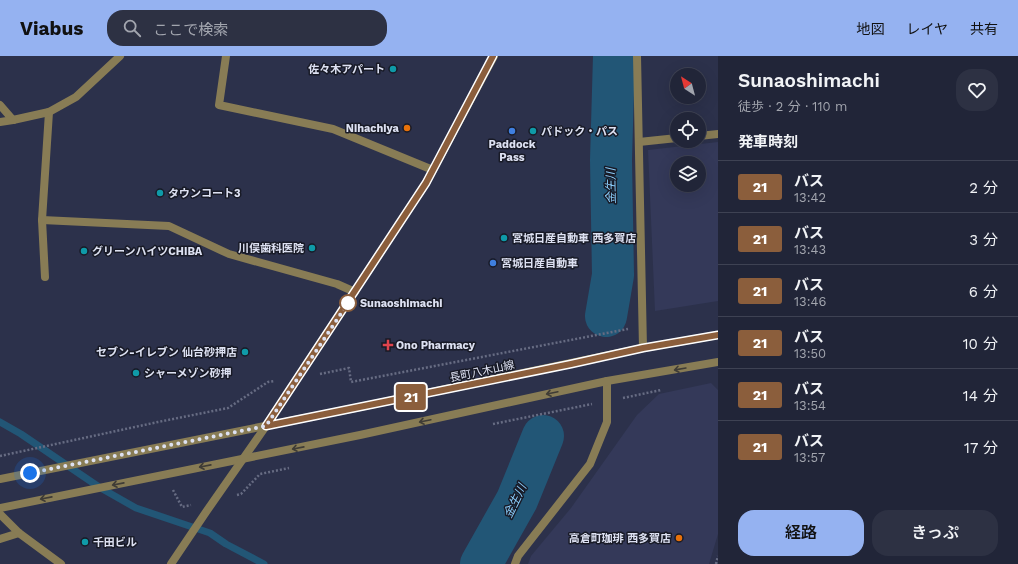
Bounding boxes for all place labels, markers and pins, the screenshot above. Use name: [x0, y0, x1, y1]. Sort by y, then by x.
place label: 佐々木アパート: [308, 63, 385, 76]
marker: 佐々木アパート: [388, 64, 398, 74]
place label: Nihachiya: [346, 122, 400, 135]
marker: Nihachiya: [402, 123, 412, 133]
place label: パドック・パス: [541, 125, 618, 138]
marker: Paddock Pass: [507, 126, 517, 136]
marker: パドック・パス: [528, 126, 538, 136]
place label: Paddock Pass: [488, 138, 536, 164]
place label: タウンコート3: [168, 187, 241, 200]
marker: タウンコート3: [155, 188, 165, 198]
place label: 宮城日産自動車 西多賀店: [512, 232, 636, 245]
marker: 宮城日産自動車 西多賀店: [499, 233, 509, 243]
place label: 川俣歯科医院: [238, 242, 304, 255]
marker: 川俣歯科医院: [307, 243, 317, 253]
place label: グリーンハイツCHIBA: [92, 245, 203, 258]
marker: グリーンハイツCHIBA: [79, 246, 89, 256]
place label: 宮城日産自動車: [501, 257, 578, 270]
marker: 宮城日産自動車: [488, 258, 498, 268]
marker: Sunaoshimachi: [339, 294, 357, 312]
place label: Sunaoshimachi: [360, 297, 442, 310]
place label: Ono Pharmacy: [396, 339, 476, 352]
marker: Ono Pharmacy: [383, 340, 393, 350]
place label: セブン-イレブン 仙台砂押店: [96, 346, 237, 359]
marker: セブン-イレブン 仙台砂押店: [240, 347, 250, 357]
place label: シャーメゾン砂押: [144, 367, 232, 380]
marker: シャーメゾン砂押: [131, 368, 141, 378]
place label: 高倉町珈琲 西多賀店: [569, 532, 671, 545]
marker: 高倉町珈琲 西多賀店: [674, 533, 684, 543]
place label: 千田ビル: [93, 536, 137, 549]
marker: 千田ビル: [80, 537, 90, 547]

